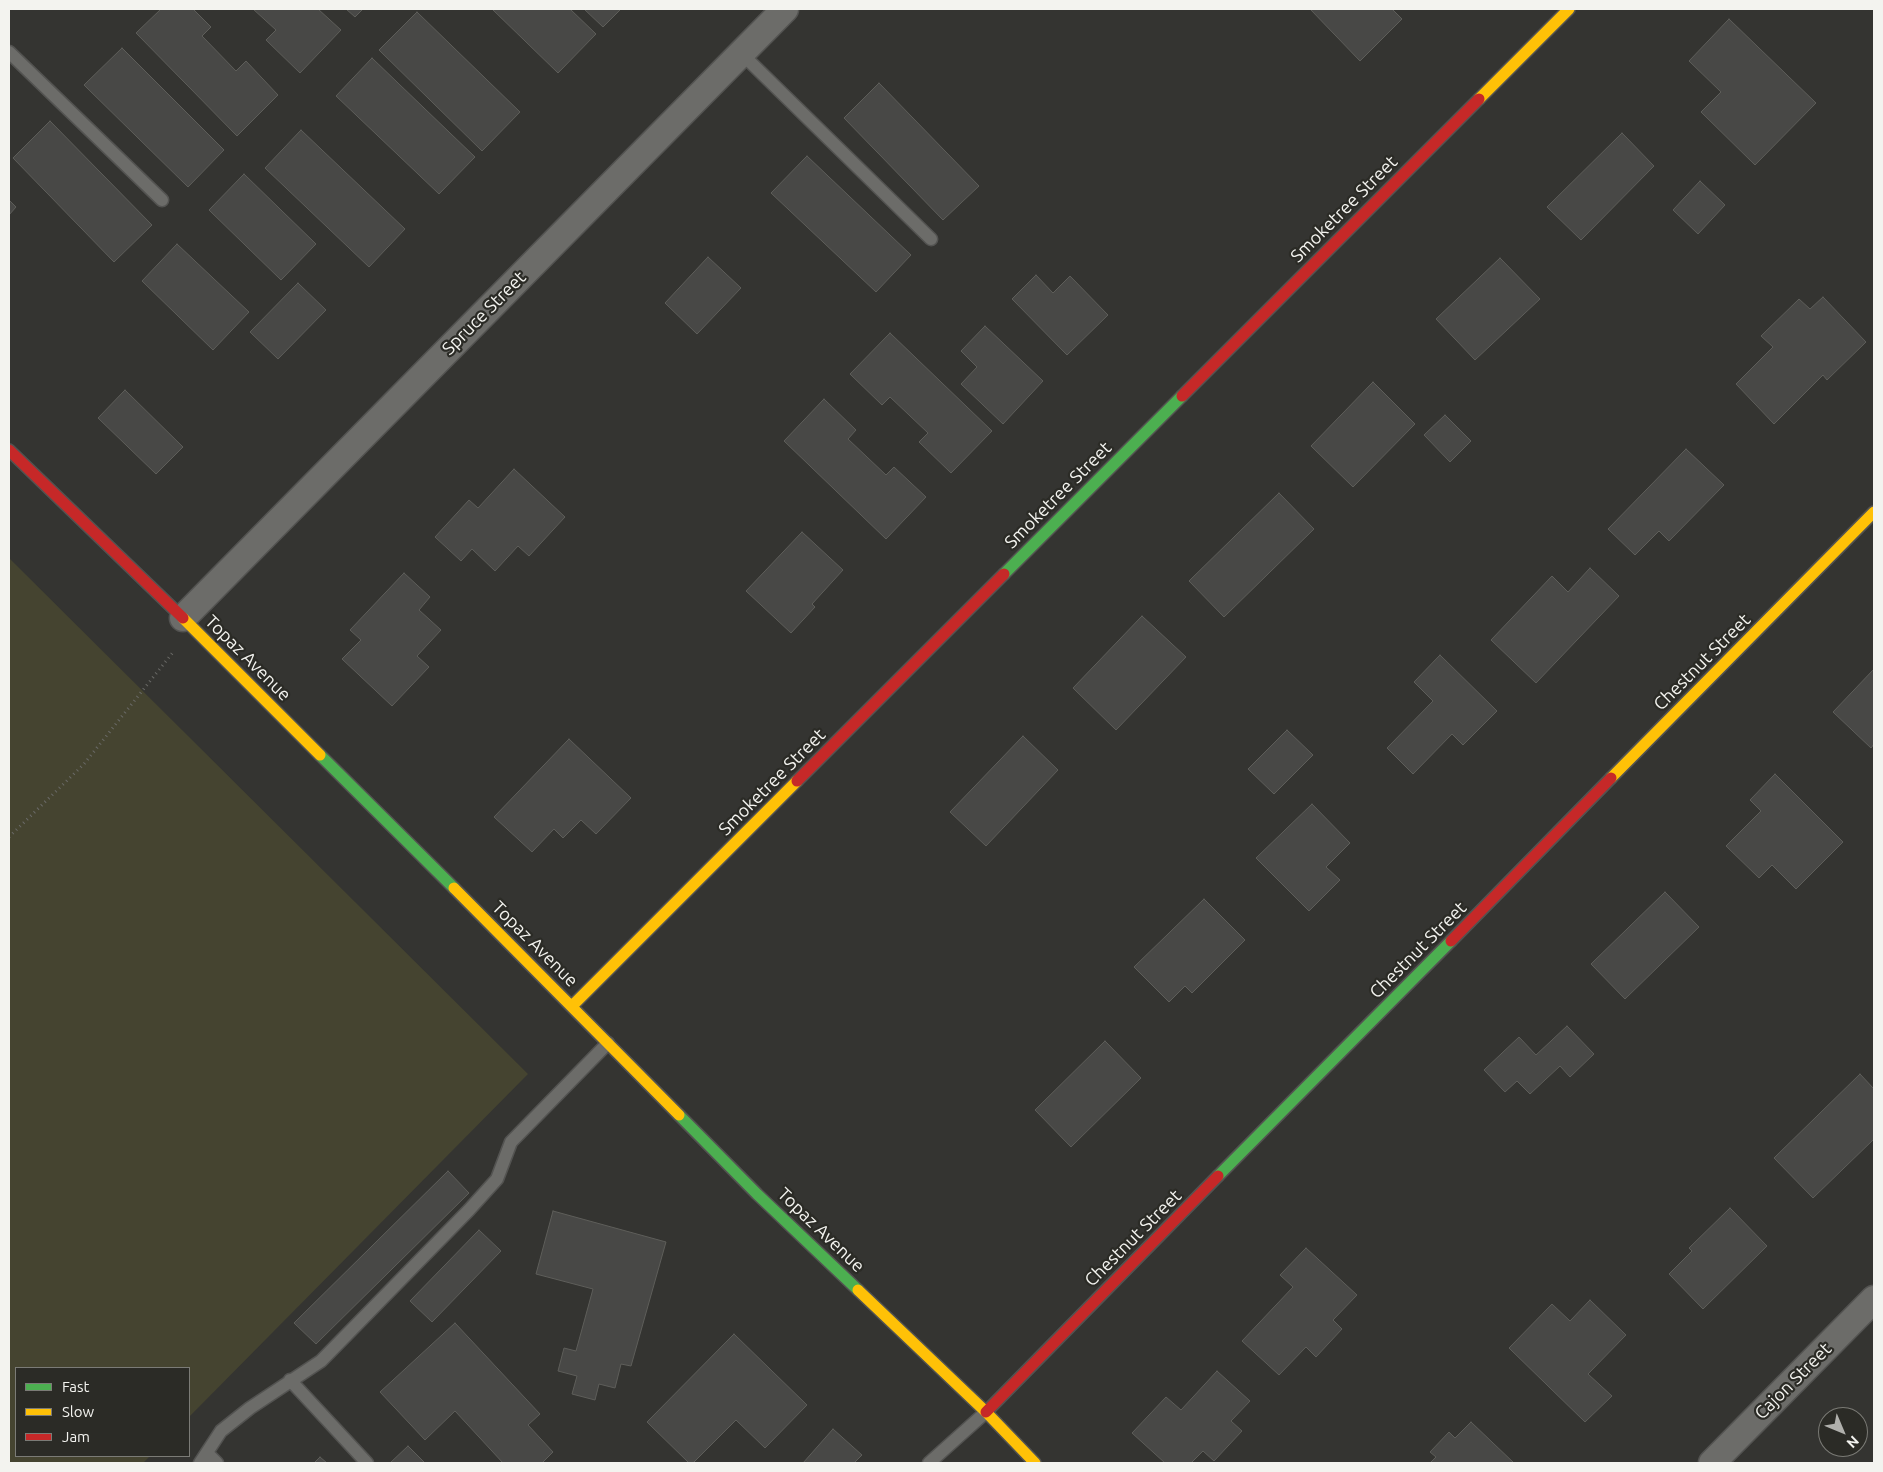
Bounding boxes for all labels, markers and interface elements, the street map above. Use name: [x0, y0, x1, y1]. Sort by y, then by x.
street label: Smoketree Street: [1286, 151, 1402, 267]
street label: Spruce Street: [438, 267, 530, 359]
street label: Smoketree Street: [1000, 437, 1116, 553]
street label: Chestnut Street: [1649, 609, 1755, 715]
street label: Topaz Avenue: [201, 611, 295, 705]
street label: Smoketree Street: [714, 724, 830, 840]
street label: Topaz Avenue: [488, 897, 582, 991]
street label: Chestnut Street: [1365, 897, 1471, 1003]
street label: Topaz Avenue: [773, 1183, 869, 1277]
street label: Chestnut Street: [1080, 1185, 1186, 1291]
street label: Cajon Street: [1750, 1338, 1836, 1424]
legend: [15, 1367, 190, 1457]
text: Fast: [62, 1378, 89, 1395]
text: Slow: [62, 1403, 94, 1420]
north arrow: [1818, 1407, 1868, 1457]
text: Jam: [62, 1428, 90, 1445]
text: N: [1844, 1433, 1862, 1451]

